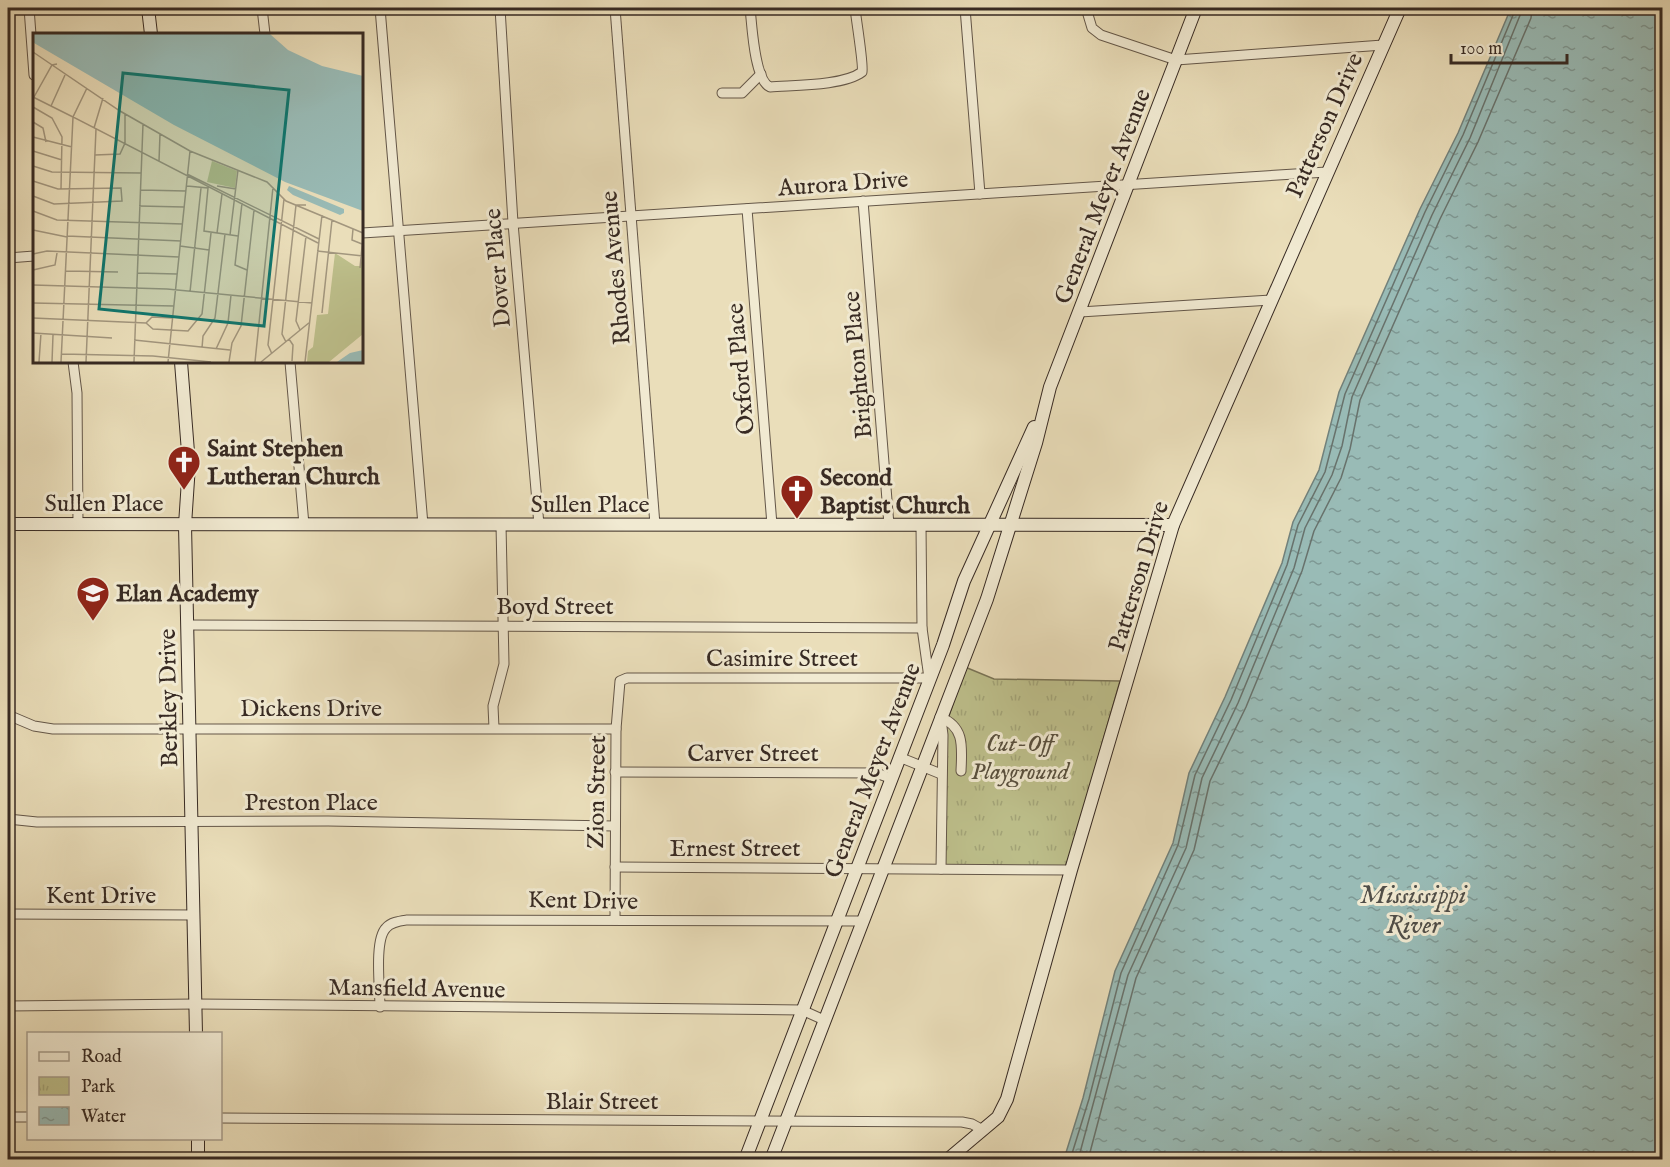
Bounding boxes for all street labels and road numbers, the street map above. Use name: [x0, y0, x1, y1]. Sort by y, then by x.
street label: Patterson Drive: [1280, 48, 1371, 203]
street label: General Meyer Avenue: [1048, 84, 1159, 309]
street label: Aurora Drive: [776, 164, 909, 205]
street label: Rhodes Avenue: [594, 190, 639, 346]
street label: Dover Place: [478, 207, 519, 329]
street label: Brighton Place: [837, 290, 880, 440]
street label: Oxford Place: [720, 302, 763, 436]
street label: Sullen Place: [45, 489, 163, 520]
street label: Sullen Place: [531, 490, 649, 521]
street label: Patterson Drive: [1102, 497, 1177, 655]
street label: Boyd Street: [496, 592, 614, 623]
street label: Berkley Drive: [153, 628, 186, 768]
street label: Casimire Street: [706, 644, 858, 675]
street label: General Meyer Avenue: [818, 658, 929, 883]
street label: Dickens Drive: [240, 694, 382, 725]
street label: Zion Street: [581, 735, 614, 849]
street label: Carver Street: [687, 739, 819, 770]
street label: Preston Place: [244, 788, 378, 819]
street label: Ernest Street: [670, 834, 800, 865]
street label: Kent Drive: [46, 881, 156, 912]
street label: Kent Drive: [527, 885, 638, 918]
street label: Mansfield Avenue: [328, 972, 506, 1007]
street label: Blair Street: [546, 1087, 658, 1118]

